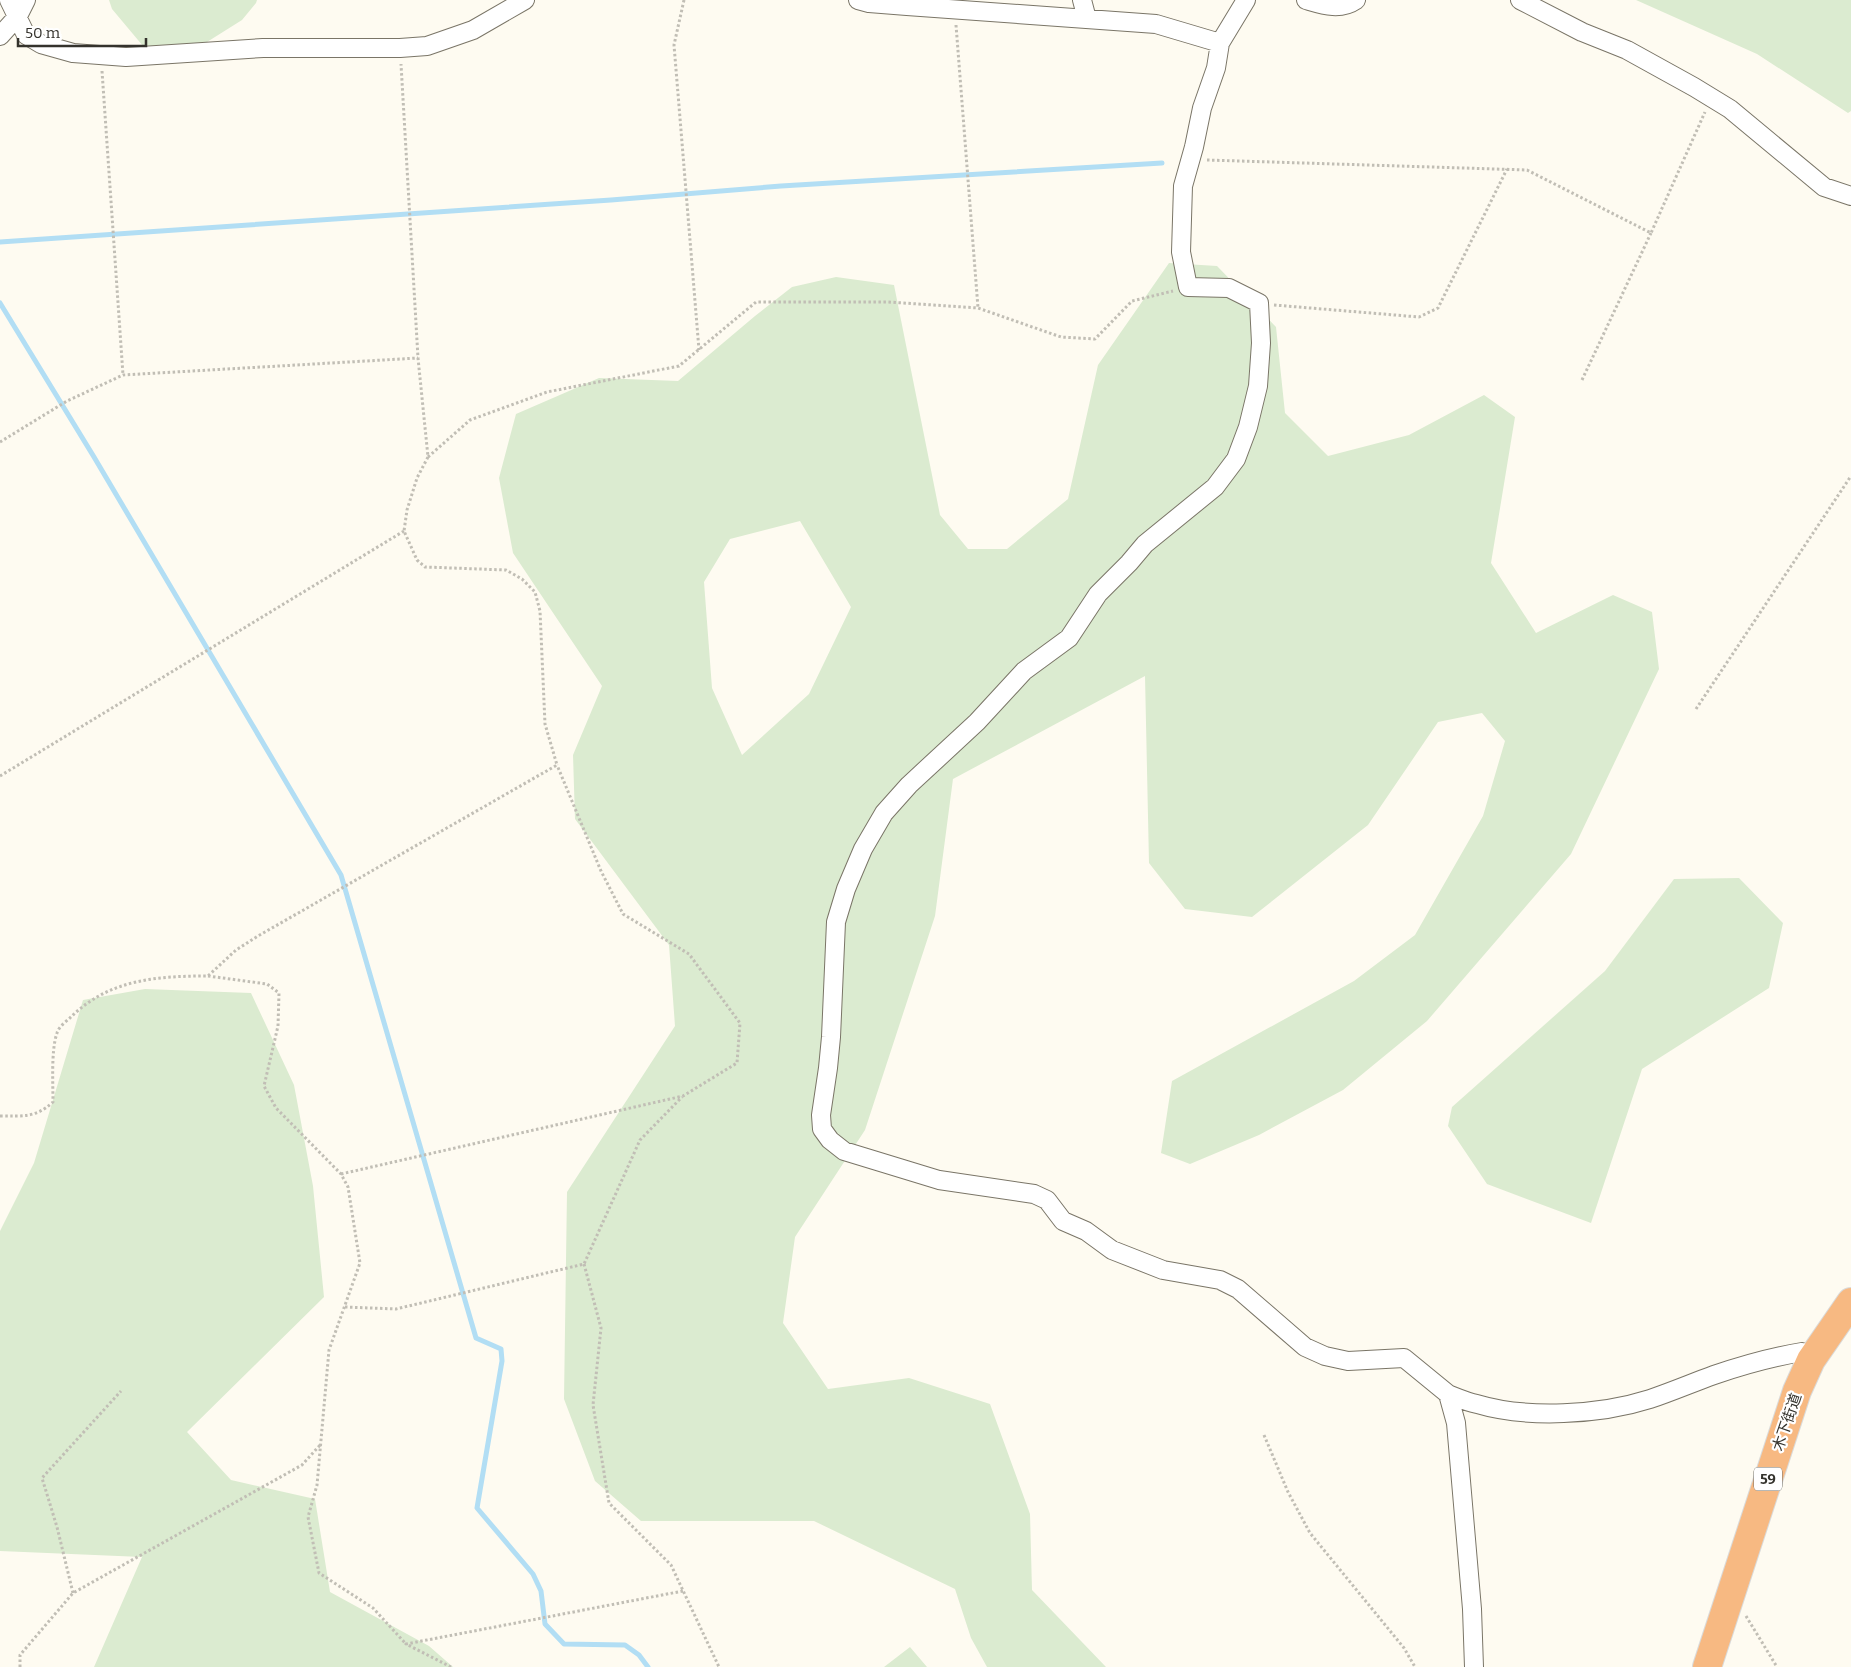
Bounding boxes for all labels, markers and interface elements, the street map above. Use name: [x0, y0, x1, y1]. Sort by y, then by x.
scale bar: [18, 15, 145, 47]
text: 50 m: [25, 24, 61, 42]
street label: 木下街道: [1769, 1391, 1805, 1453]
road number: 59: [1754, 1468, 1782, 1490]

